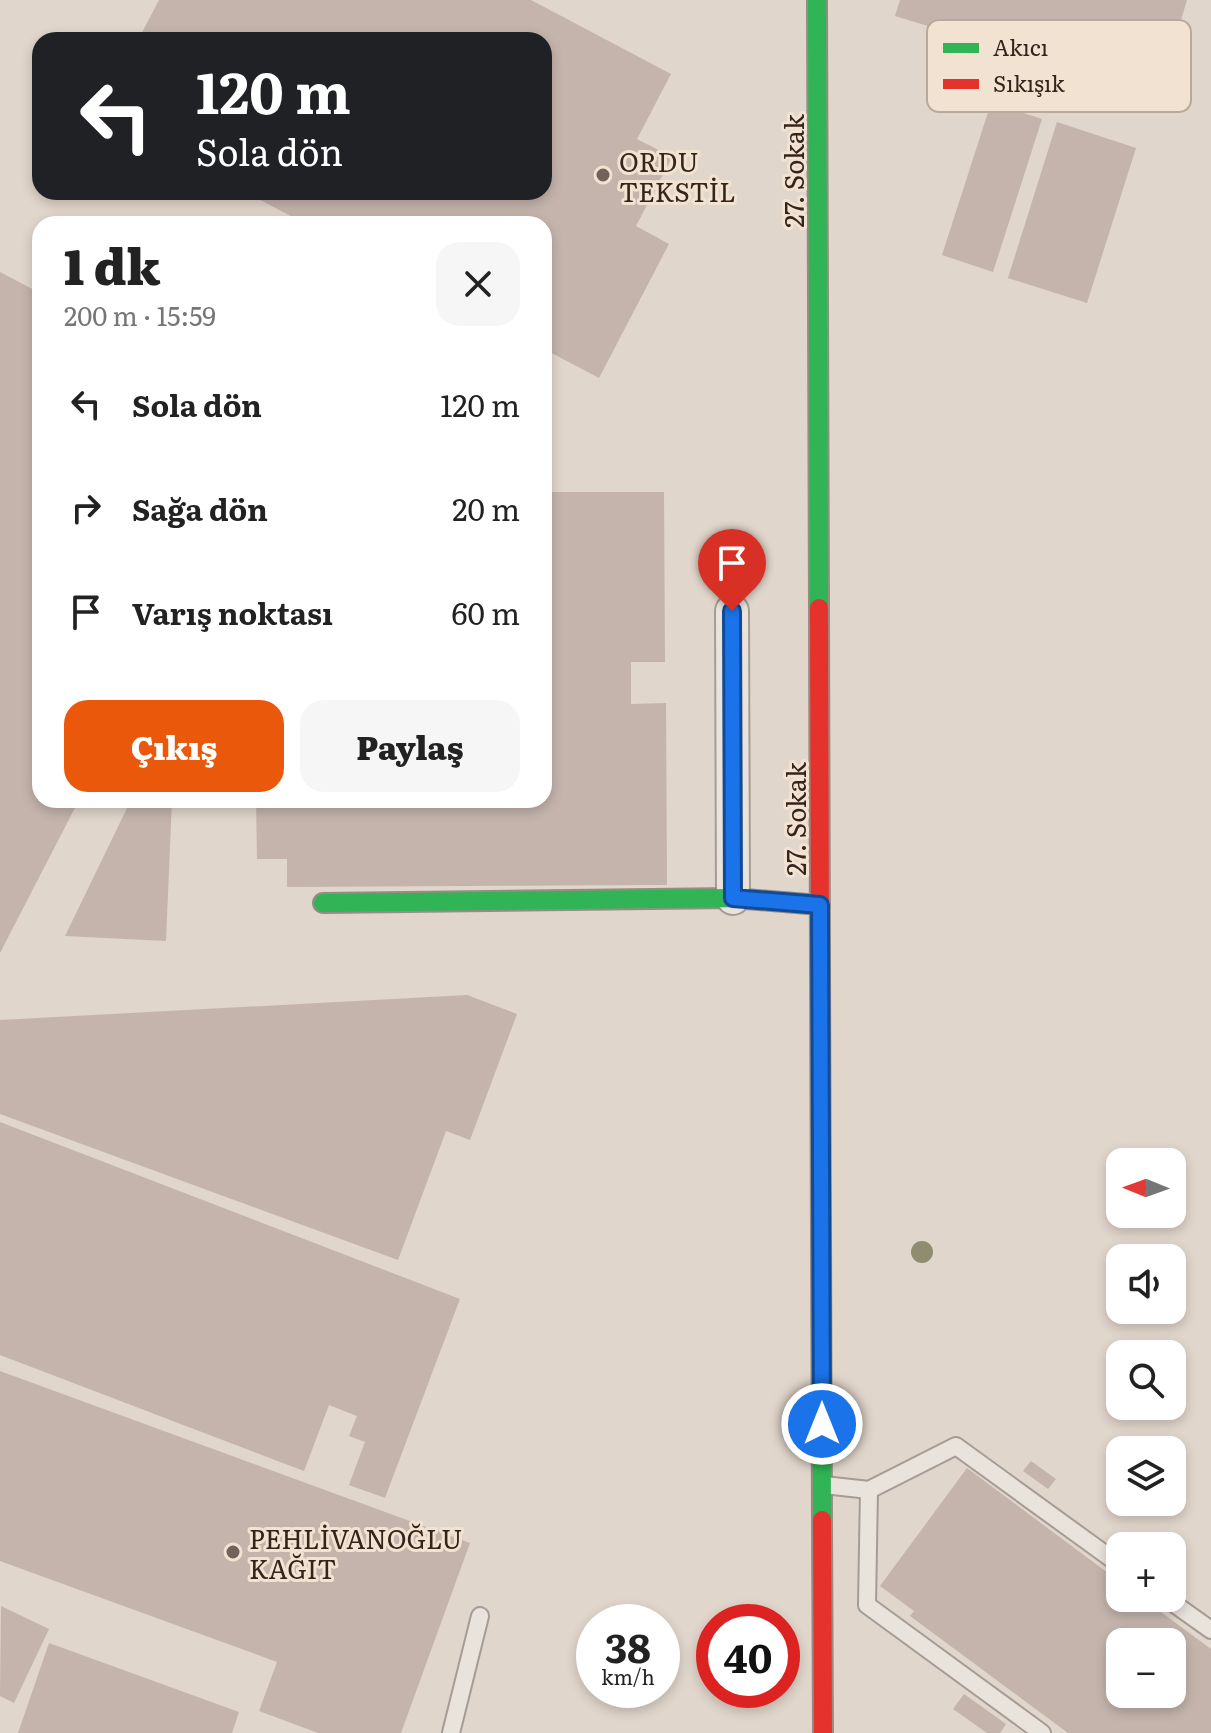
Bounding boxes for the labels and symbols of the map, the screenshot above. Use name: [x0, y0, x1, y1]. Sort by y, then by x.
legend: [927, 20, 1191, 112]
text: Akıcı: [993, 30, 1048, 63]
text: Sıkışık: [993, 66, 1065, 99]
street label: 27. Sokak: [773, 113, 812, 228]
place label: ORDU TEKSTİL: [619, 141, 736, 210]
marker: ORDU TEKSTİL: [594, 166, 612, 184]
pin: [698, 529, 766, 611]
street label: 27. Sokak: [775, 761, 814, 876]
north arrow: [1106, 1148, 1186, 1228]
position arrow: [780, 1382, 864, 1466]
place label: PEHLİVANOĞLU KAĞIT: [249, 1518, 462, 1587]
marker: PEHLİVANOĞLU KAĞIT: [224, 1543, 242, 1561]
speed limit sign: 40: [696, 1604, 800, 1708]

